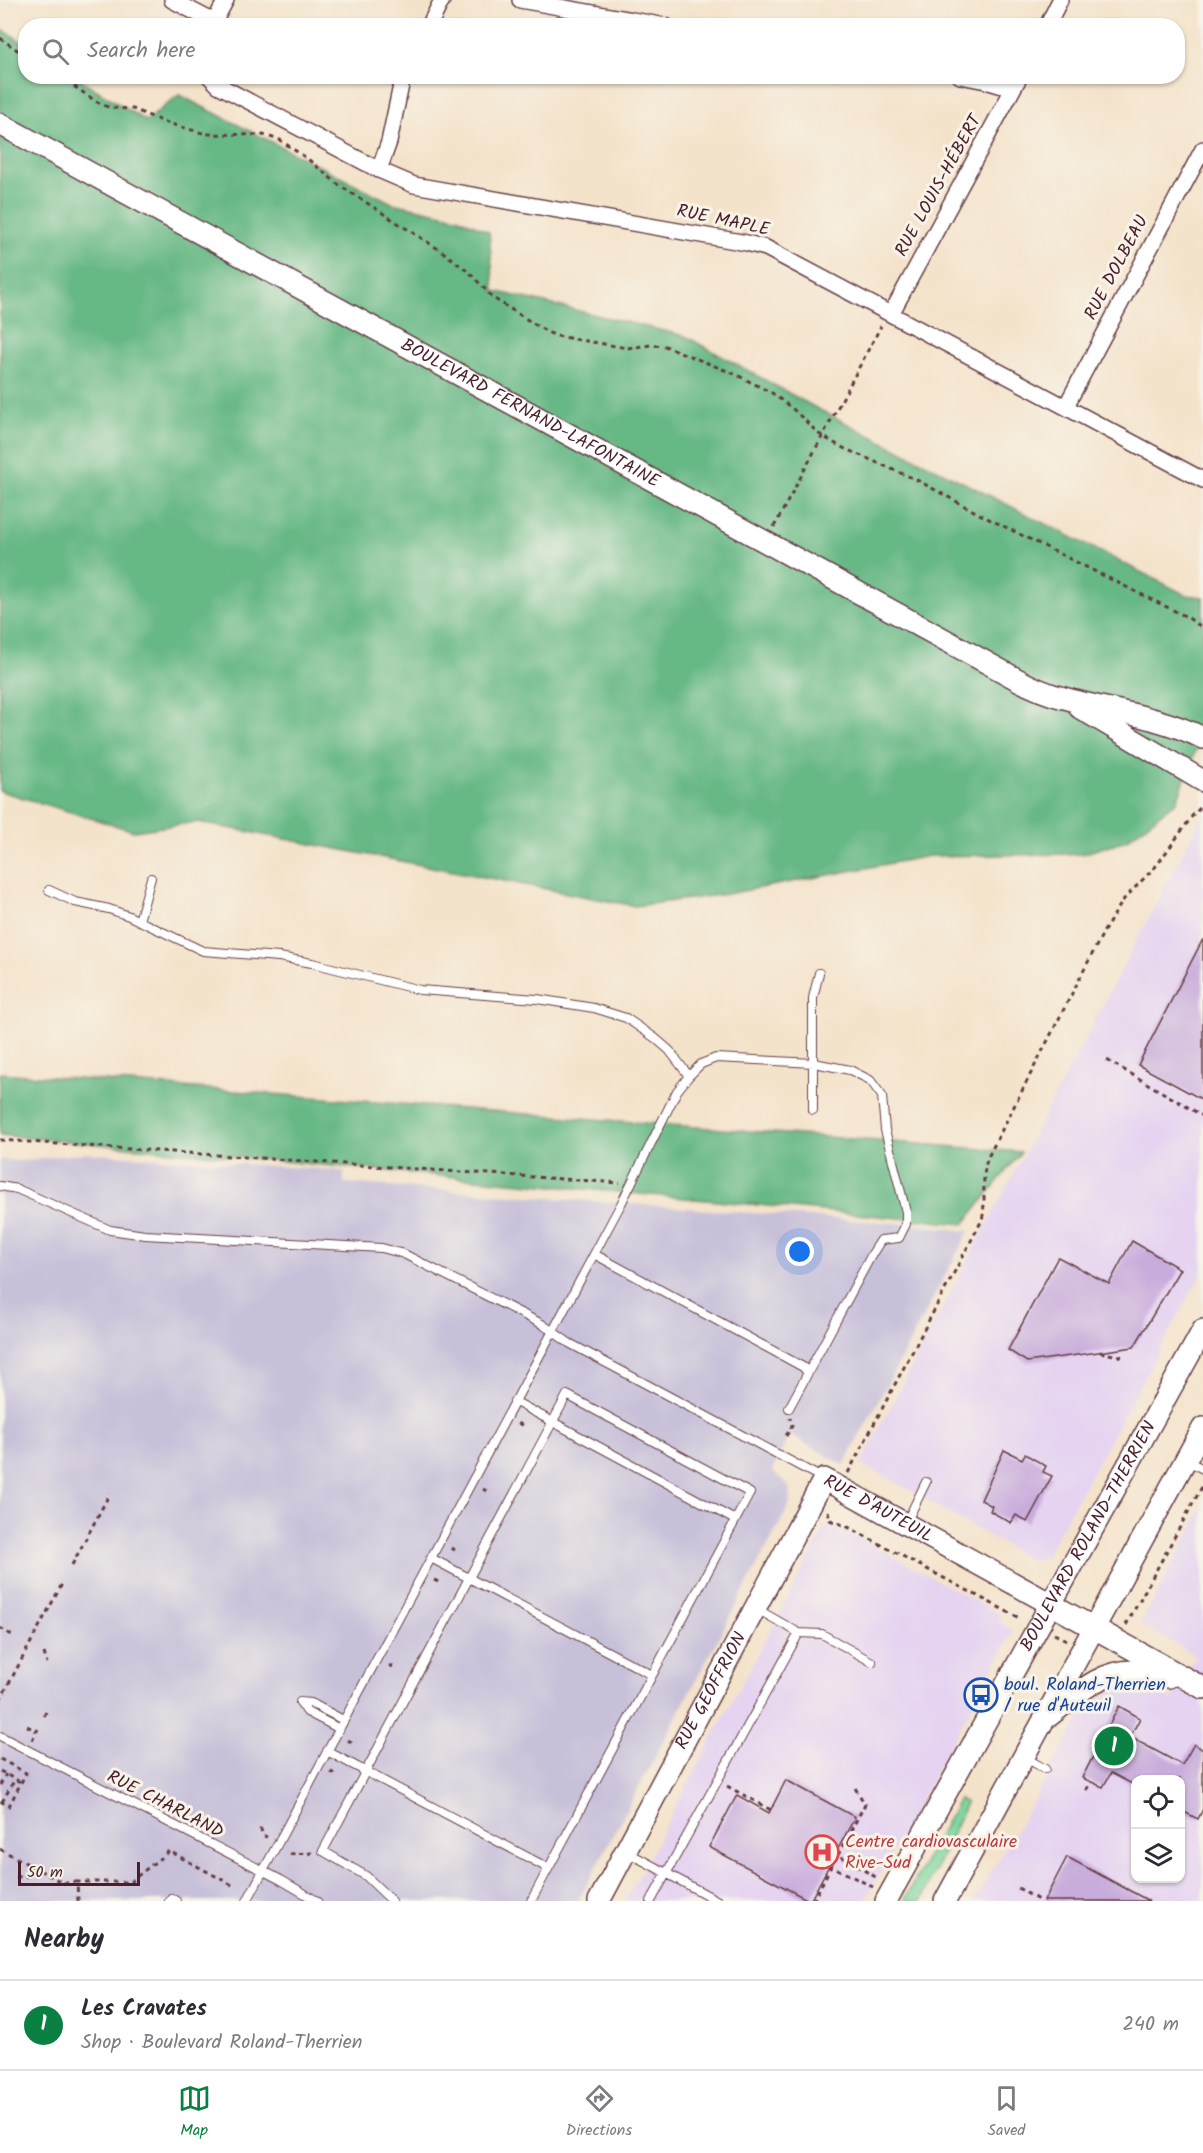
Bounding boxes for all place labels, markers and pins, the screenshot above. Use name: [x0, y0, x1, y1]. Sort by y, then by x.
place label: boul. Roland-Therrien / rue d'Auteuil: [1004, 1671, 1166, 1721]
bus stop icon: boul. Roland-Therrien / rue d'Auteuil: [963, 1677, 999, 1713]
pin: 1: [1094, 1724, 1134, 1768]
place label: Centre cardiovasculaire Rive-Sud: [845, 1828, 1017, 1878]
hospital icon: Centre cardiovasculaire Rive-Sud: [804, 1834, 840, 1870]

